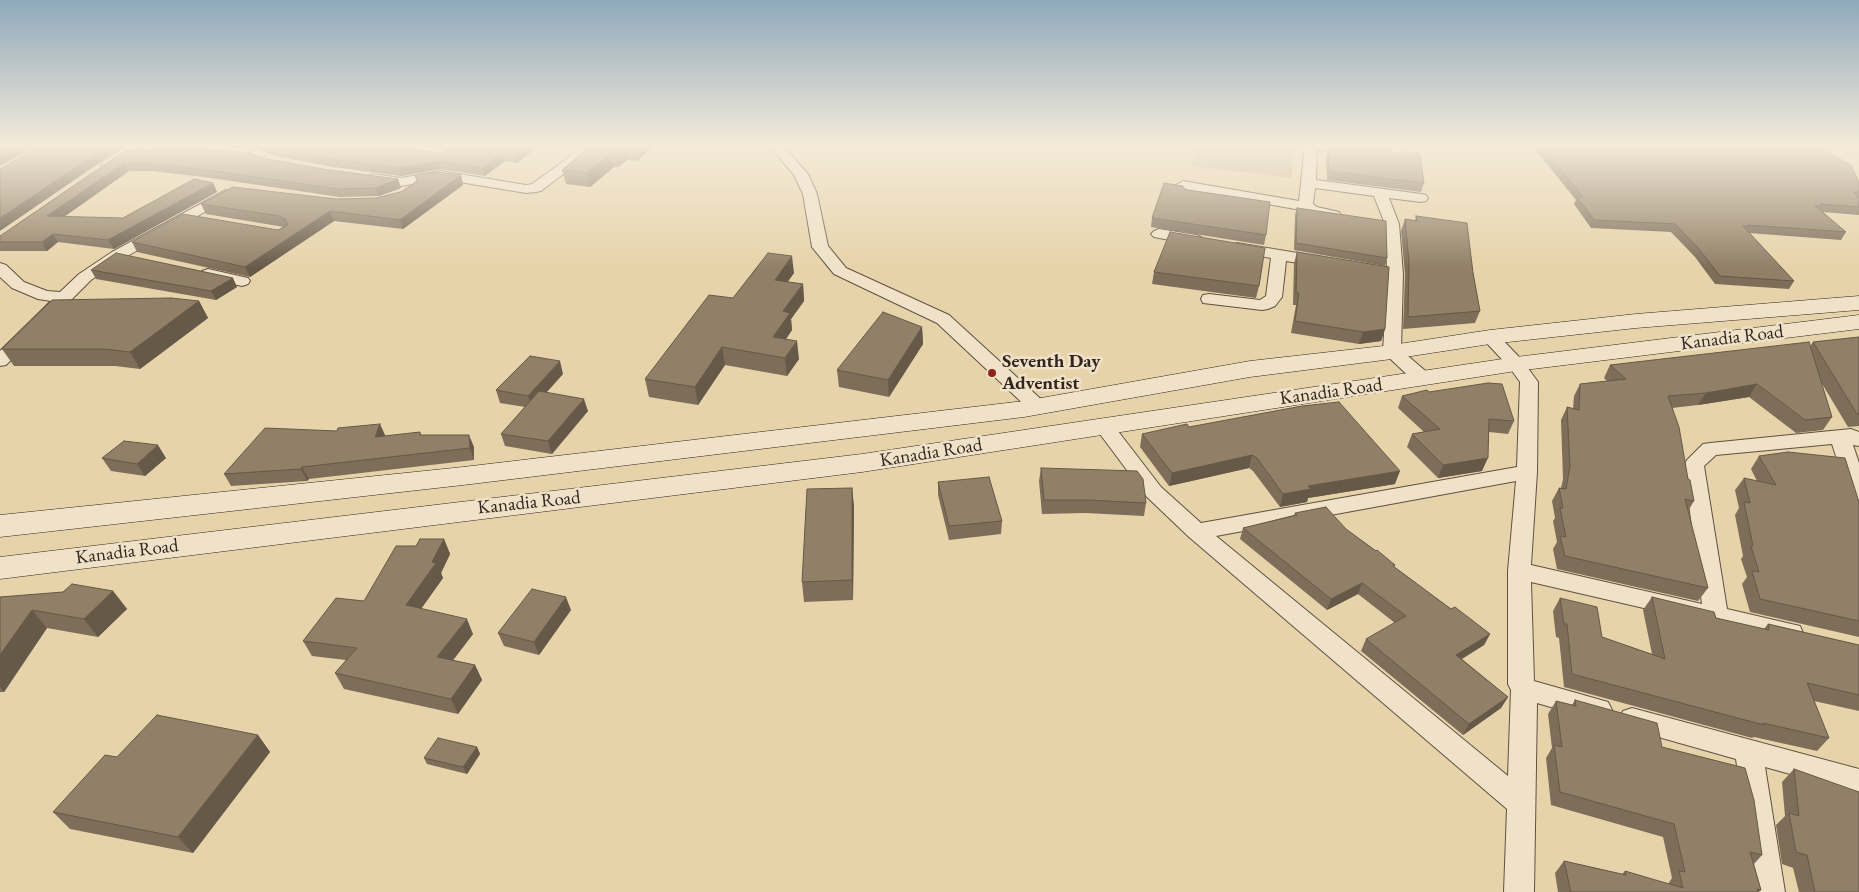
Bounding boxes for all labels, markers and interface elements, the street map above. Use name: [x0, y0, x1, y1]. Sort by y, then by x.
street label: Kanadia Road: [1679, 320, 1785, 356]
place label: Seventh Day Adventist: [1002, 351, 1100, 395]
marker: Seventh Day Adventist: [986, 367, 998, 379]
street label: Kanadia Road: [1278, 374, 1384, 410]
street label: Kanadia Road: [878, 434, 984, 472]
street label: Kanadia Road: [476, 486, 582, 520]
street label: Kanadia Road: [74, 534, 180, 570]

